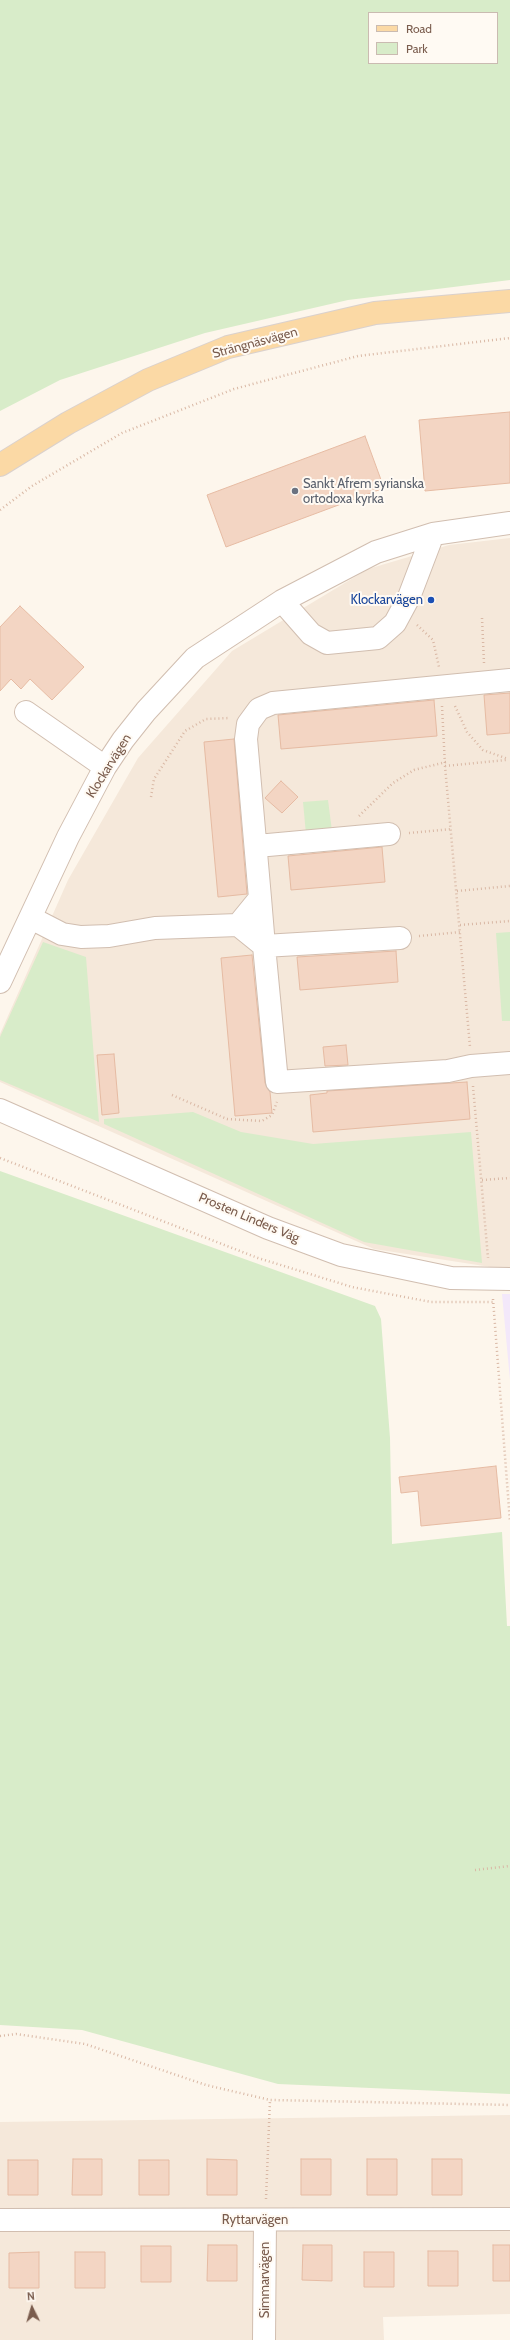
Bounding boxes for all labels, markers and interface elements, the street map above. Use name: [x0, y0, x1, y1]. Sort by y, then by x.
legend: [368, 12, 498, 64]
text: Road: [406, 21, 432, 36]
text: Park: [406, 41, 428, 56]
street label: Strängnäsvägen: [211, 324, 299, 362]
place label: Sankt Afrem syrianska ortodoxa kyrka: [303, 476, 424, 507]
marker: Sankt Afrem syrianska ortodoxa kyrka: [290, 486, 300, 496]
place label: Klockarvägen: [351, 592, 423, 608]
marker: Klockarvägen: [426, 595, 436, 605]
street label: Klockarvägen: [83, 731, 135, 801]
street label: Prosten Linders Väg: [196, 1190, 302, 1246]
street label: Ryttarvägen: [222, 2212, 288, 2228]
street label: Simmarvägen: [257, 2242, 273, 2318]
north arrow: [12, 2288, 52, 2328]
text: N: [26, 2289, 35, 2303]

